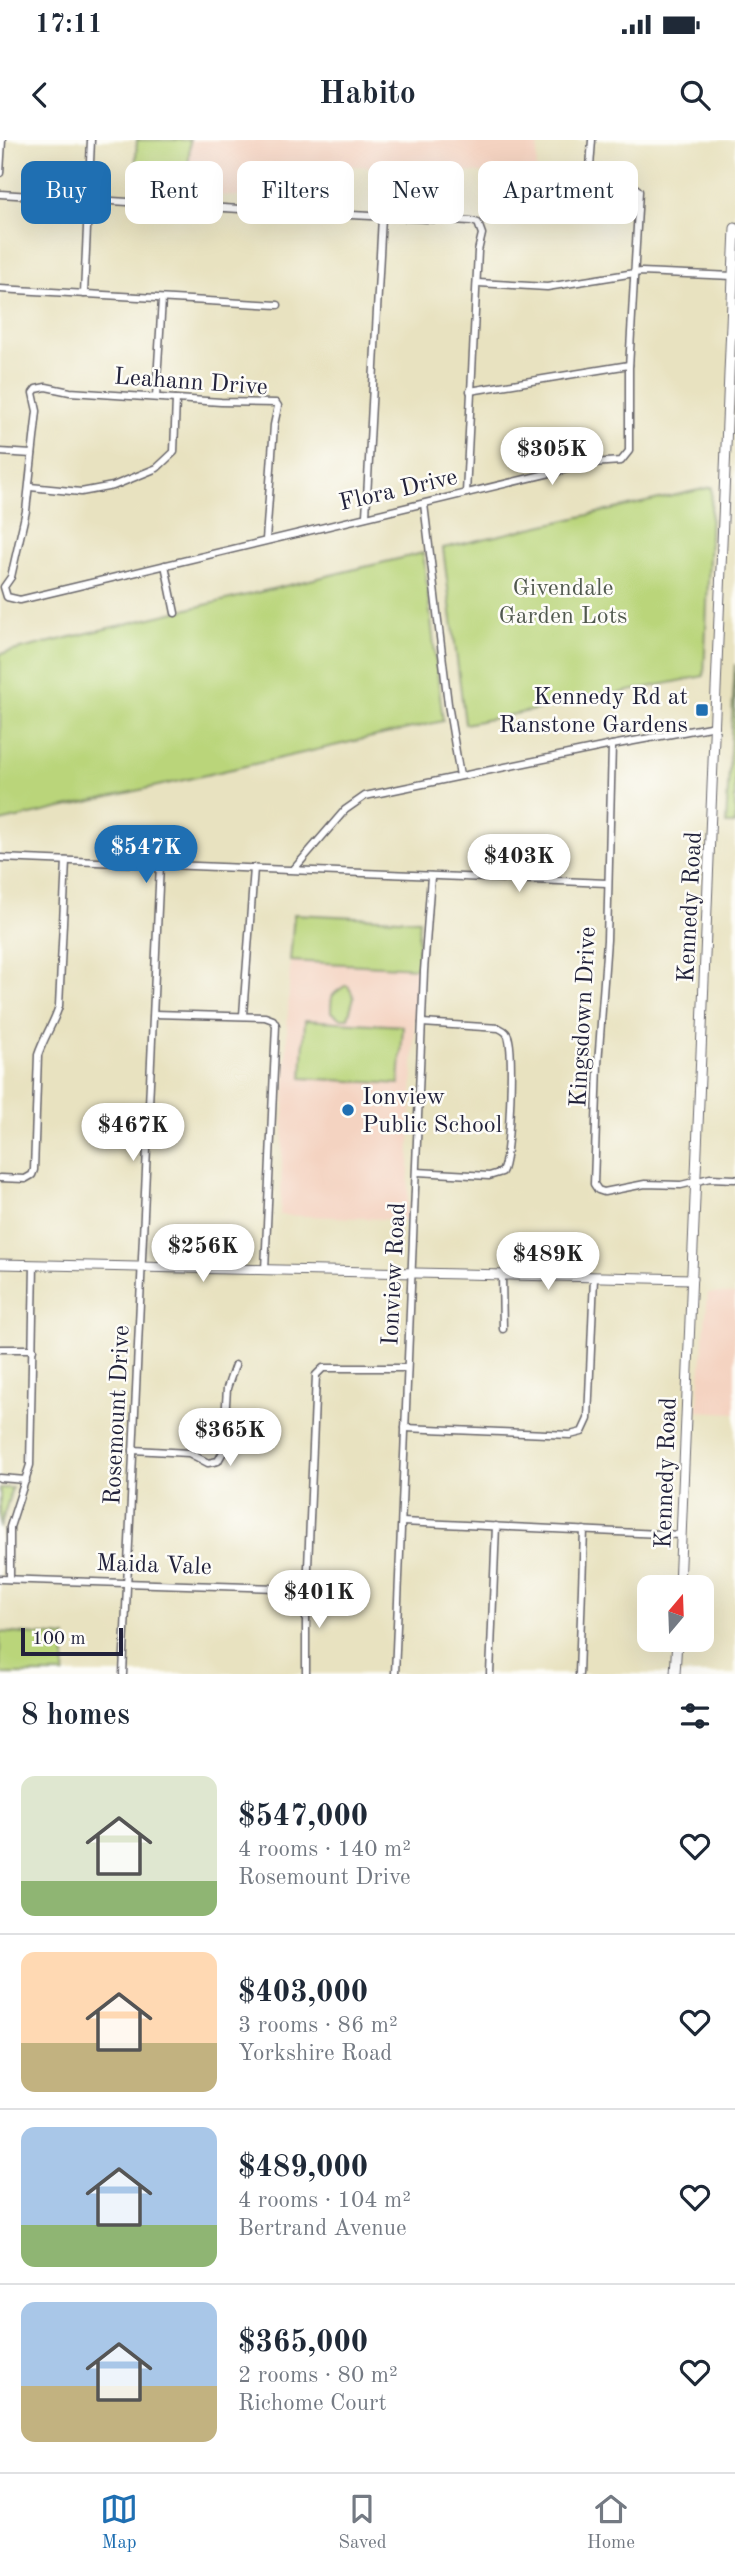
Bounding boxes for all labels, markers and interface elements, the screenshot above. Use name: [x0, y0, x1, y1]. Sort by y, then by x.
text: 17:11: [35, 12, 103, 38]
icon: back: [21, 76, 59, 114]
icon: search: [676, 76, 714, 114]
text: Habito: [319, 79, 416, 111]
chip: Buy: [21, 161, 111, 224]
chip: Rent: [125, 161, 223, 224]
chip: Filters: [237, 161, 354, 224]
chip: New: [368, 161, 464, 224]
chip: Apartment: [478, 161, 638, 224]
street label: Leahann Drive: [113, 366, 269, 400]
pin: $305K: [503, 428, 601, 487]
text: $305K: [516, 438, 588, 461]
street label: Flora Drive: [337, 466, 460, 516]
park label: Givendale Garden Lots: [498, 577, 628, 629]
place label: Kennedy Rd at Ranstone Gardens: [499, 686, 688, 738]
marker: Kennedy Rd at Ranstone Gardens: [694, 702, 710, 718]
pin: $547K: [97, 826, 195, 885]
street label: Kennedy Road: [675, 831, 707, 983]
pin: $403K: [470, 834, 568, 894]
text: $547K: [110, 836, 182, 859]
text: $403K: [483, 845, 555, 868]
street label: Kingsdown Drive: [567, 926, 601, 1108]
place label: Ionview Public School: [362, 1086, 502, 1138]
marker: Ionview Public School: [340, 1102, 356, 1118]
pin: $467K: [84, 1104, 182, 1163]
text: $467K: [97, 1114, 169, 1137]
street label: Ionview Road: [379, 1202, 411, 1346]
pin: $256K: [154, 1224, 252, 1284]
pin: $489K: [499, 1232, 597, 1292]
text: $256K: [167, 1235, 239, 1258]
text: $489K: [512, 1243, 584, 1266]
street label: Rosemount Drive: [101, 1325, 135, 1506]
street label: Kennedy Road: [652, 1397, 682, 1549]
pin: $365K: [181, 1408, 279, 1468]
text: $365K: [194, 1419, 266, 1442]
street label: Maida Vale: [96, 1552, 212, 1580]
pin: $401K: [270, 1570, 368, 1630]
north arrow: [637, 1575, 714, 1652]
map controls: [637, 1575, 714, 1652]
text: $401K: [283, 1581, 355, 1604]
scale bar: [21, 1625, 122, 1657]
text: 100 m: [32, 1630, 85, 1649]
icon: filters: [676, 1697, 714, 1735]
text: 8 homes: [21, 1701, 130, 1731]
text: $547,000: [238, 1802, 368, 1832]
icon: home: [77, 1804, 161, 1888]
icon: heart: [676, 1827, 714, 1865]
text: 4 rooms · 140 m²: [238, 1838, 411, 1861]
text: Rosemount Drive: [238, 1866, 411, 1889]
text: $403,000: [238, 1978, 368, 2008]
icon: home: [77, 1980, 161, 2064]
icon: heart: [676, 2003, 714, 2041]
text: 3 rooms · 86 m²: [238, 2014, 398, 2037]
text: Yorkshire Road: [238, 2042, 392, 2065]
text: $489,000: [238, 2153, 368, 2183]
icon: home: [77, 2155, 161, 2239]
icon: heart: [676, 2178, 714, 2216]
text: 4 rooms · 104 m²: [238, 2189, 411, 2212]
text: Bertrand Avenue: [238, 2217, 407, 2240]
text: $365,000: [238, 2328, 368, 2358]
icon: home: [77, 2330, 161, 2414]
icon: heart: [676, 2353, 714, 2391]
text: 2 rooms · 80 m²: [238, 2364, 398, 2387]
text: Richome Court: [238, 2392, 387, 2415]
tab: Map: [100, 2490, 138, 2555]
tab: Saved: [338, 2490, 387, 2555]
tab: Home: [587, 2490, 635, 2555]

